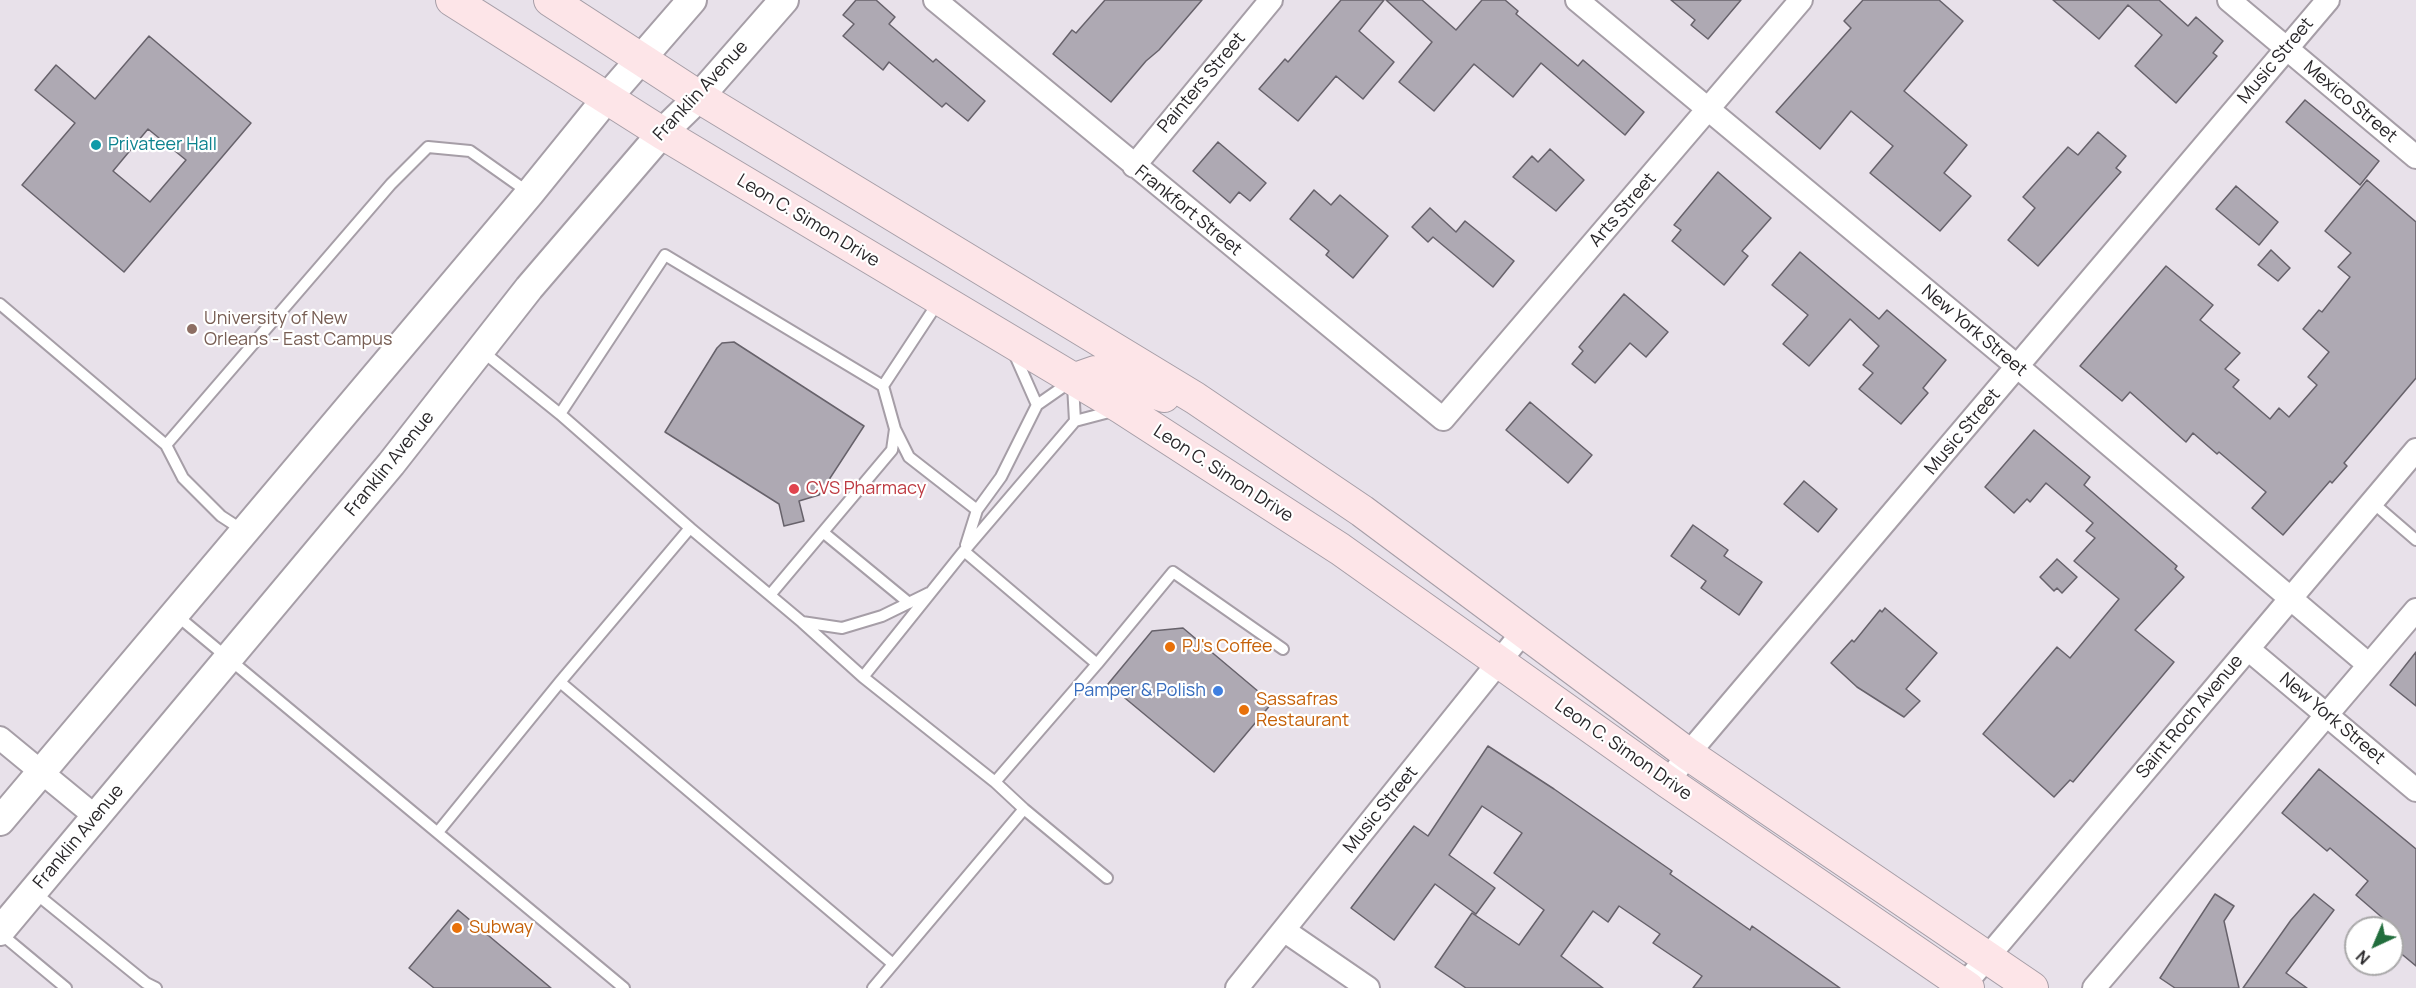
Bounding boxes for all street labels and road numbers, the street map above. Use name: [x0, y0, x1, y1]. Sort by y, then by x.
street label: Music Street: [2234, 13, 2318, 109]
street label: Painters Street: [1154, 28, 1250, 138]
street label: Franklin Avenue: [649, 36, 753, 146]
street label: Mexico Street: [2299, 57, 2401, 147]
street label: Frankfort Street: [1130, 161, 1246, 261]
street label: Arts Street: [1585, 169, 1661, 251]
street label: Leon C. Simon Drive: [733, 170, 883, 272]
street label: New York Street: [1917, 281, 2031, 381]
street label: Music Street: [1921, 384, 2005, 480]
street label: Franklin Avenue: [341, 407, 439, 521]
street label: Leon C. Simon Drive: [1149, 421, 1297, 527]
street label: Saint Roch Avenue: [2132, 651, 2248, 783]
street label: New York Street: [2275, 669, 2389, 769]
street label: Leon C. Simon Drive: [1550, 695, 1696, 805]
street label: Music Street: [1339, 762, 1423, 858]
street label: Franklin Avenue: [29, 781, 129, 893]

